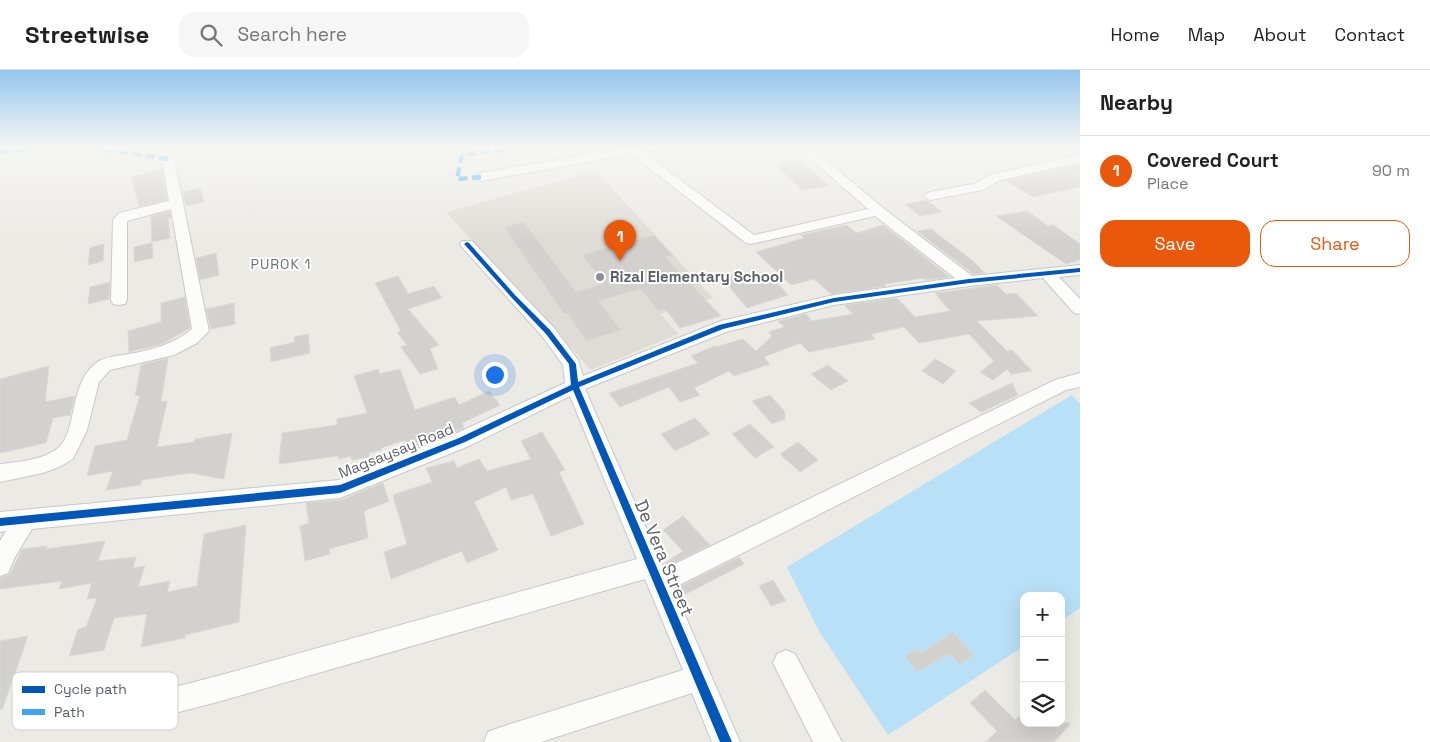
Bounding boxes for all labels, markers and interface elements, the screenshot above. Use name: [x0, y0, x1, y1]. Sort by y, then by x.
search box: [179, 12, 529, 57]
text: Streetwise: [25, 19, 149, 50]
icon: search: [197, 21, 225, 49]
text: Search here: [237, 22, 347, 47]
text: Home: [1111, 23, 1160, 46]
text: Map: [1188, 23, 1225, 46]
text: About: [1253, 23, 1307, 46]
text: Contact: [1335, 23, 1405, 46]
text: Nearby: [1100, 89, 1173, 116]
text: Covered Court: [1147, 148, 1279, 173]
text: 1: [1112, 160, 1120, 181]
text: 90 m: [1372, 160, 1410, 181]
text: Place: [1147, 173, 1189, 194]
pin: 1: [604, 220, 636, 261]
button: Save: [1100, 220, 1250, 267]
button: Share: [1260, 220, 1410, 267]
district label: PUROK 1: [251, 255, 311, 273]
place label: Rizal Elementary School: [610, 267, 783, 286]
marker: Rizal Elementary School: [594, 271, 606, 283]
your location: [482, 362, 508, 388]
street label: Magsaysay Road: [335, 419, 456, 482]
street label: De Vera Street: [630, 496, 699, 620]
map controls: [1020, 592, 1065, 727]
button: +: [1020, 592, 1065, 637]
button: −: [1020, 637, 1065, 682]
legend: [12, 672, 178, 730]
text: Cycle path: [54, 680, 127, 698]
button: layers: [1020, 682, 1065, 727]
text: Path: [54, 703, 85, 721]

